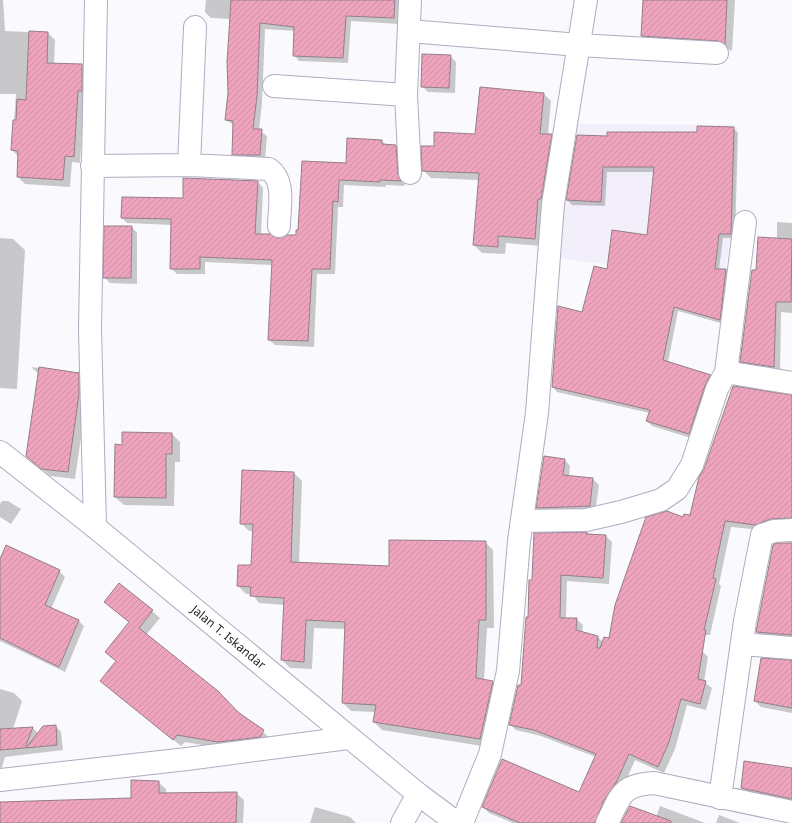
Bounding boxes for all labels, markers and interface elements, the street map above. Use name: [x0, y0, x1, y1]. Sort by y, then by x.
street label: Jalan T. Iskandar: [187, 600, 270, 673]

